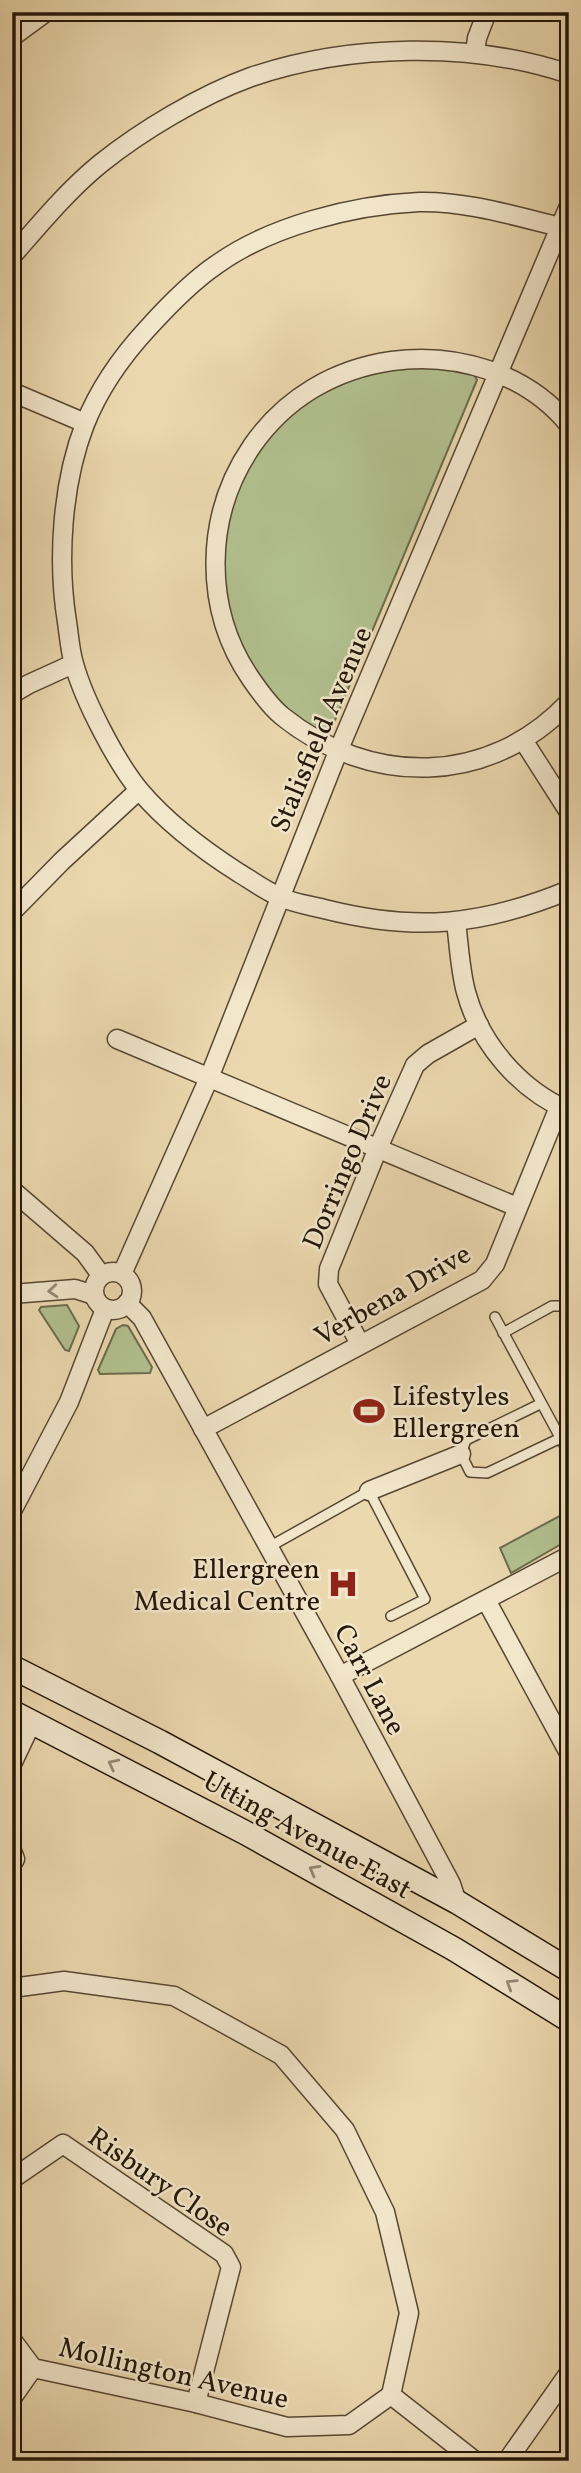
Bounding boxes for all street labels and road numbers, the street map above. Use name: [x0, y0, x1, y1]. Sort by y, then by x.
street label: Stalisfield Avenue: [261, 621, 383, 839]
street label: Dorringo Drive: [294, 1068, 403, 1256]
street label: Verbena Drive: [308, 1236, 479, 1357]
street label: Carr Lane: [323, 1618, 414, 1743]
street label: Utting Avenue East: [195, 1763, 418, 1910]
street label: Risbury Close: [79, 2119, 240, 2248]
street label: Mollington Avenue: [55, 2329, 292, 2420]

